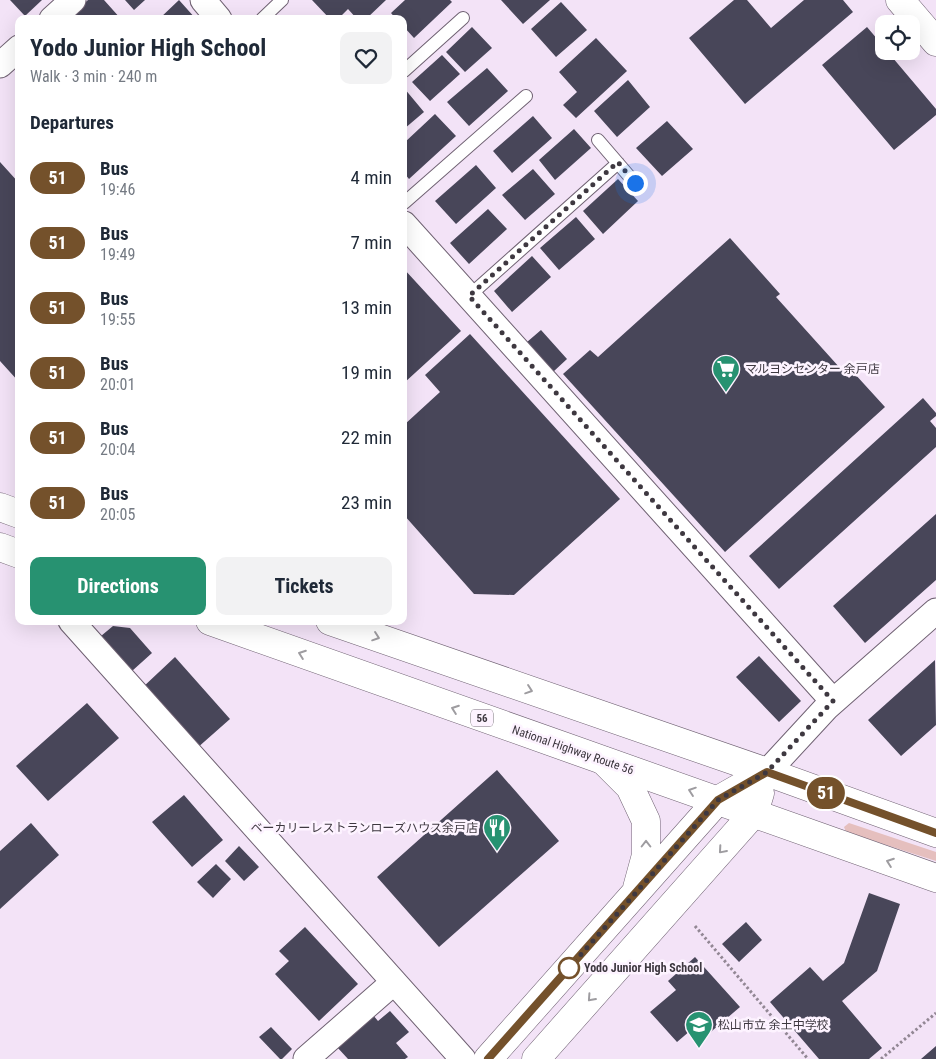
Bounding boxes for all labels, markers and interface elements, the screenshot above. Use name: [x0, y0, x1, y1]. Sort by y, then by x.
map controls: [875, 15, 920, 60]
button: locate: [875, 15, 920, 60]
button: heart: [340, 32, 392, 84]
text: Yodo Junior High School: [30, 34, 266, 62]
text: Walk · 3 min · 240 m: [30, 67, 157, 86]
text: Departures: [30, 111, 114, 134]
text: Bus: [100, 157, 129, 180]
text: 4 min: [350, 166, 392, 189]
text: 51: [48, 167, 67, 188]
your location: [623, 171, 648, 196]
text: 19:46: [100, 180, 135, 199]
text: Bus: [100, 222, 129, 245]
text: 7 min: [350, 231, 392, 254]
text: 51: [48, 232, 67, 253]
text: 19:49: [100, 245, 135, 264]
text: Bus: [100, 287, 129, 310]
text: 13 min: [341, 296, 392, 319]
text: 51: [48, 297, 67, 318]
text: 19:55: [100, 310, 135, 329]
text: Bus: [100, 352, 129, 375]
supermarket icon: マルヨシセンター 余戸店: [711, 354, 741, 393]
text: 19 min: [341, 361, 392, 384]
text: 51: [48, 362, 67, 383]
place label: マルヨシセンター 余戸店: [745, 362, 880, 376]
text: 20:01: [100, 375, 135, 394]
text: Bus: [100, 417, 129, 440]
text: 22 min: [341, 426, 392, 449]
text: 51: [48, 427, 67, 448]
text: 20:04: [100, 440, 135, 459]
text: Bus: [100, 482, 129, 505]
text: 23 min: [341, 491, 392, 514]
text: 51: [48, 492, 67, 513]
text: 20:05: [100, 505, 135, 524]
button: Directions: [30, 557, 206, 615]
button: Tickets: [216, 557, 392, 615]
one-way arrow: [371, 631, 379, 641]
one-way arrow: [299, 650, 307, 660]
one-way arrow: [524, 684, 533, 694]
one-way arrow: [452, 704, 460, 714]
road number: 56: [471, 710, 493, 726]
street label: National Highway Route 56: [510, 723, 636, 777]
line badge: 51: [804, 777, 848, 809]
text: 51: [817, 782, 835, 803]
one-way arrow: [688, 787, 696, 797]
restaurant icon: ベーカリーレストランローズハウス余戸店: [482, 813, 512, 852]
place label: ベーカリーレストランローズハウス余戸店: [251, 821, 478, 835]
one-way arrow: [641, 840, 651, 848]
one-way arrow: [718, 844, 727, 853]
one-way arrow: [886, 858, 895, 868]
marker: Yodo Junior High School: [558, 957, 580, 979]
place label: Yodo Junior High School: [584, 961, 702, 975]
one-way arrow: [588, 992, 597, 1001]
school or university icon: 松山市立 余土中学校: [684, 1010, 714, 1049]
place label: 松山市立 余土中学校: [718, 1018, 829, 1032]

